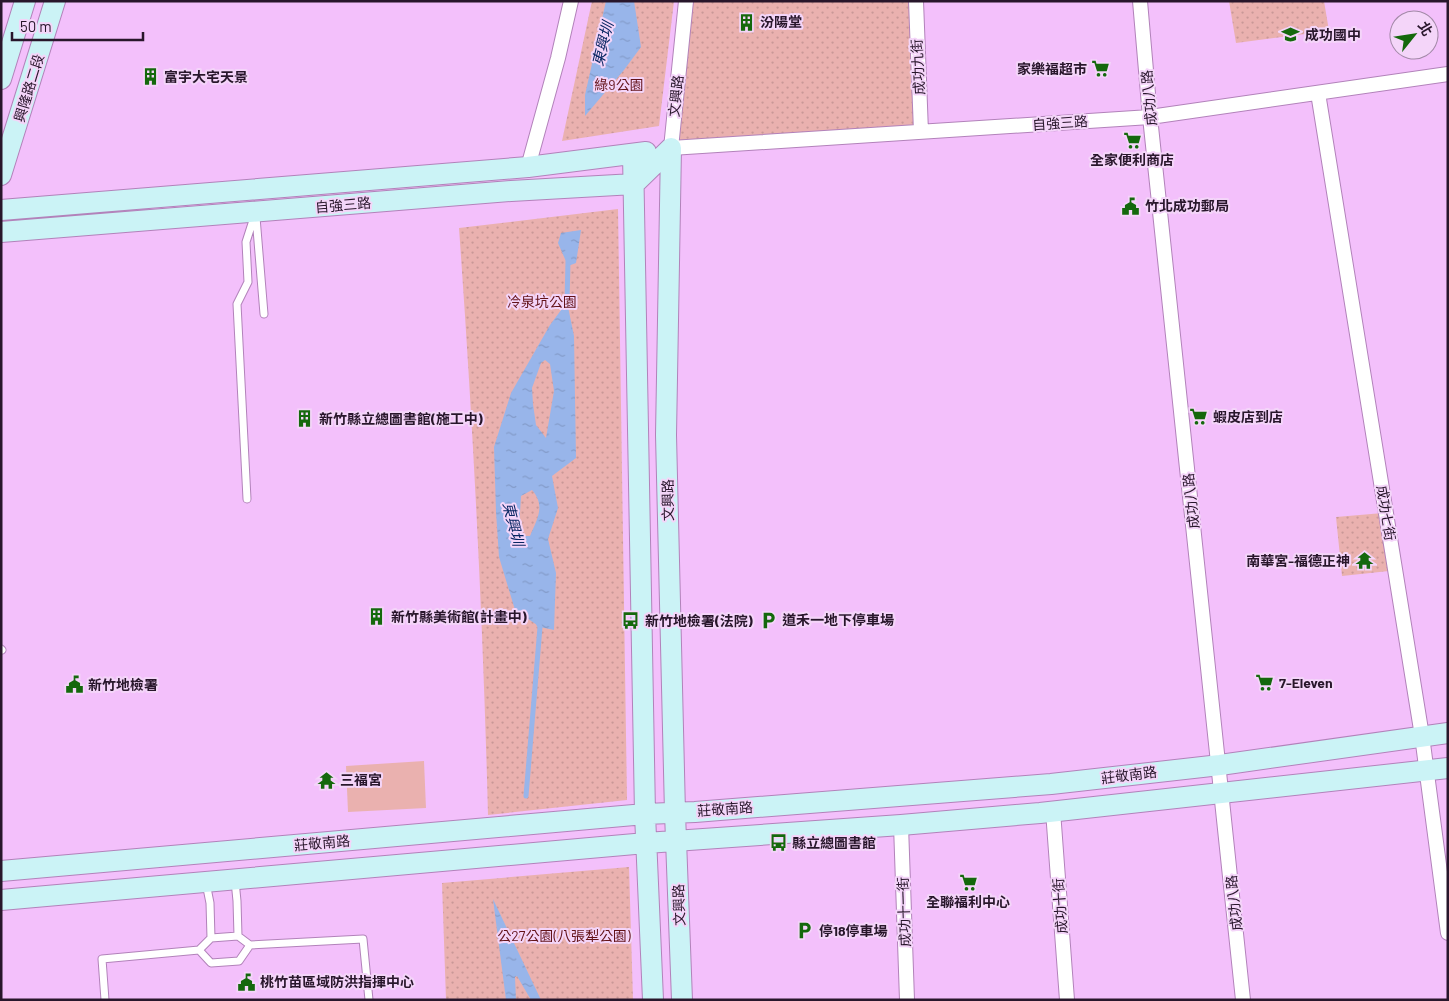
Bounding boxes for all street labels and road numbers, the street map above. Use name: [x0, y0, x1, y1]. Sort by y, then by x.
street label: 成功九街: [908, 39, 927, 95]
street label: 興隆路二段: [10, 52, 47, 124]
street label: 成功八路: [1138, 69, 1159, 127]
street label: 文興路: [665, 74, 686, 118]
street label: 自強三路: [1031, 112, 1088, 133]
street label: 自強三路: [314, 194, 372, 215]
street label: 成功八路: [1179, 472, 1202, 530]
street label: 文興路: [659, 479, 676, 521]
street label: 成功七街: [1374, 484, 1399, 542]
street label: 莊敬南路: [1100, 763, 1158, 786]
street label: 莊敬南路: [696, 798, 753, 819]
street label: 莊敬南路: [293, 832, 351, 853]
street label: 成功八路: [1222, 874, 1245, 932]
street label: 成功十一街: [894, 877, 913, 947]
street label: 成功十街: [1049, 878, 1070, 935]
street label: 文興路: [669, 884, 688, 926]

